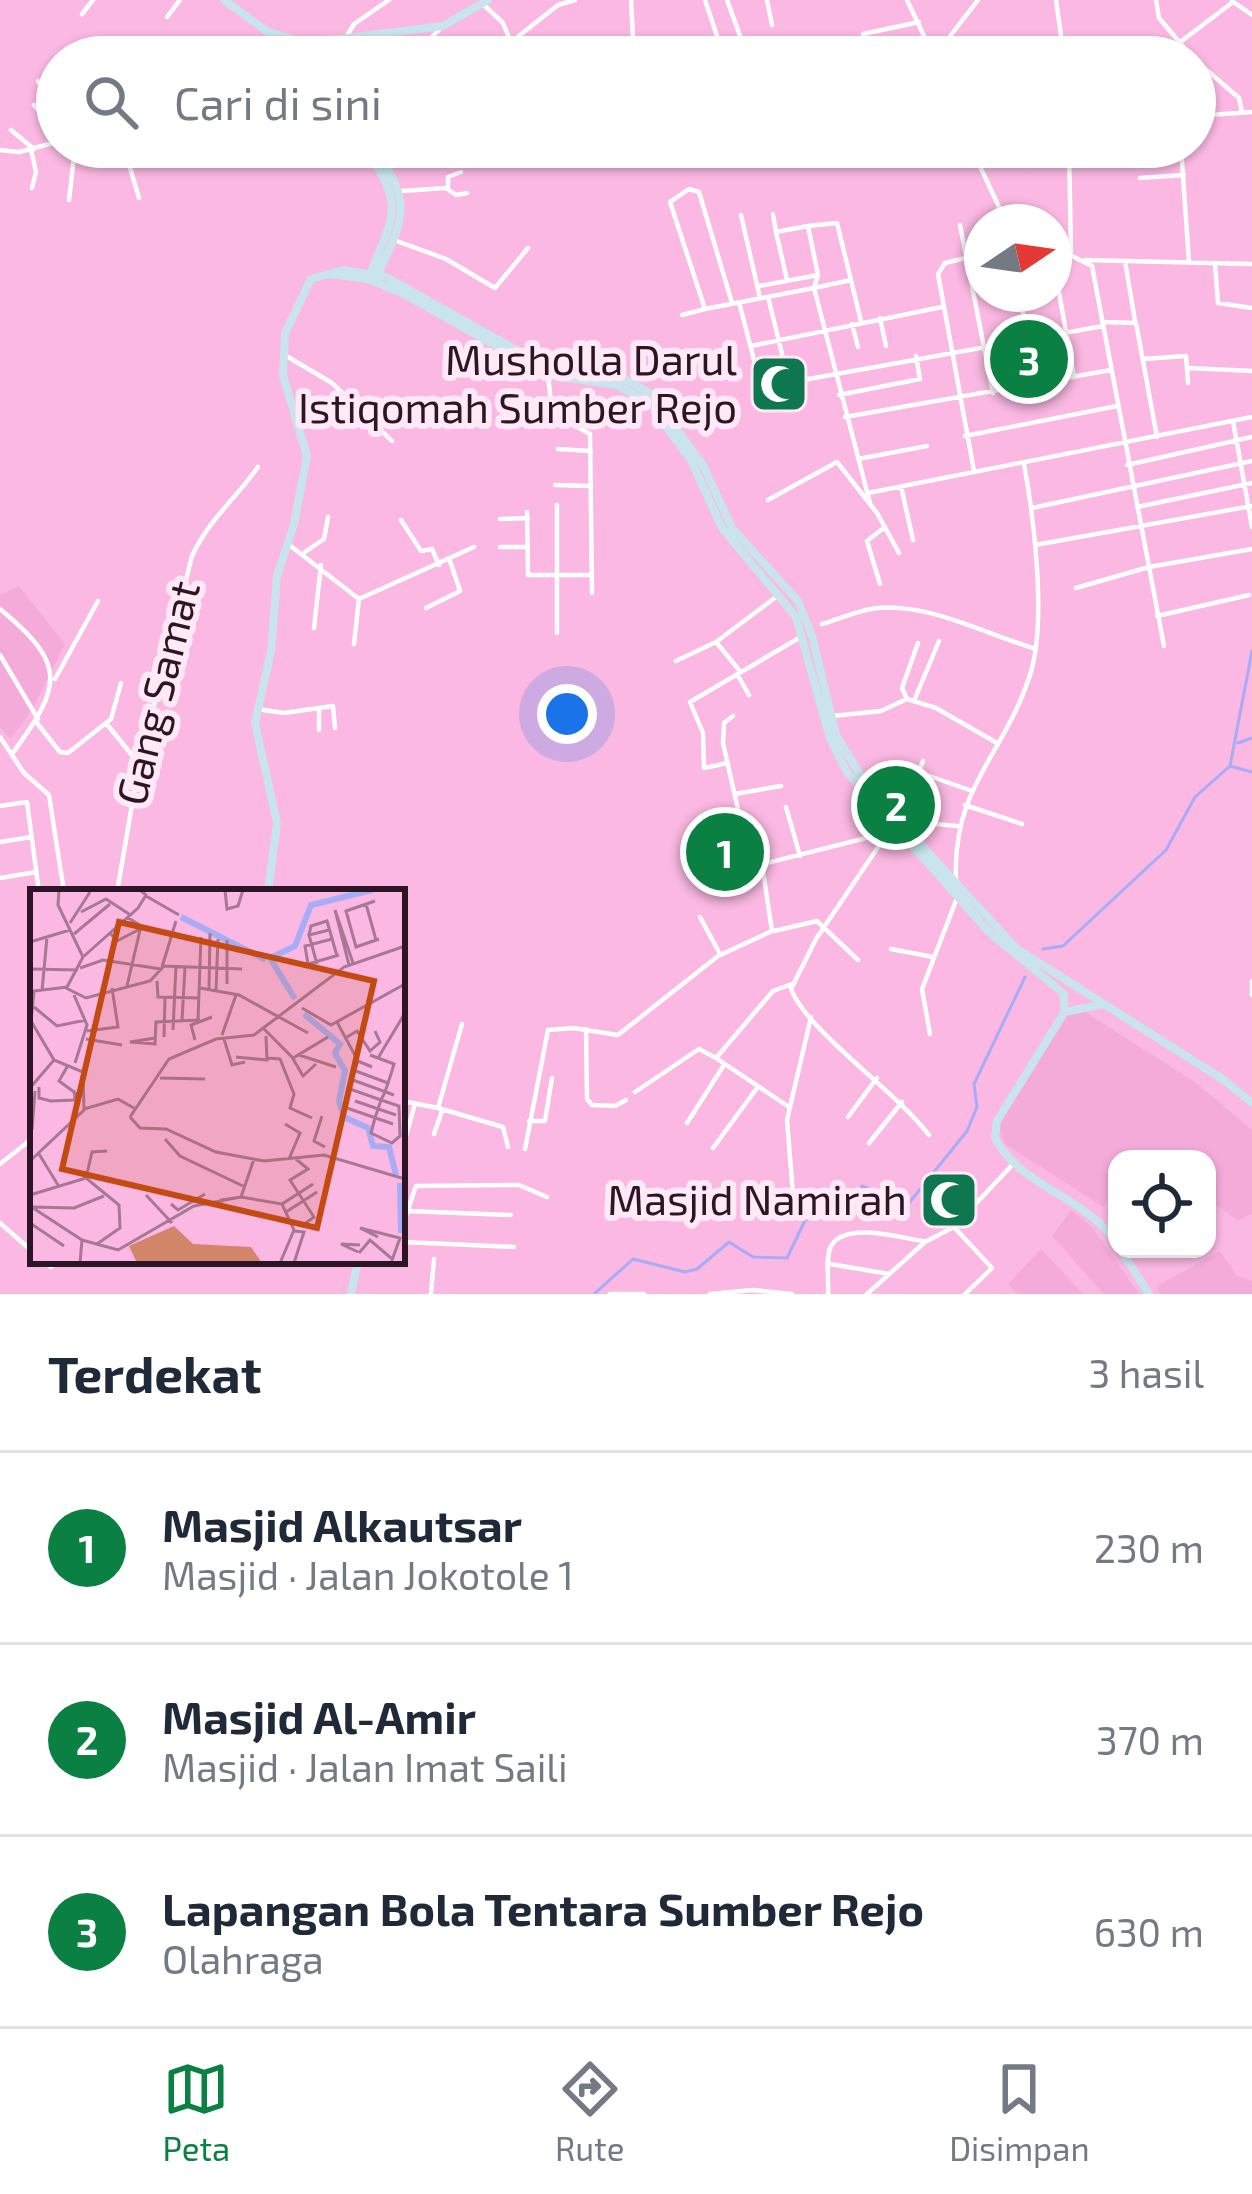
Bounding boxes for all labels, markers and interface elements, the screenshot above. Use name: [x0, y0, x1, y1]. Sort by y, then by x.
search box: [36, 36, 1216, 168]
icon: search: [78, 69, 144, 135]
text: Cari di sini: [174, 75, 382, 129]
north arrow: [964, 204, 1072, 312]
pin: 3: [990, 314, 1068, 404]
place label: Musholla Darul Istiqomah Sumber Rejo: [298, 333, 738, 432]
mosque icon: Musholla Darul Istiqomah Sumber Rejo: [748, 353, 810, 415]
street label: Gang Samat: [104, 575, 208, 810]
your location: [537, 684, 597, 744]
pin: 2: [857, 760, 935, 850]
pin: 1: [686, 807, 764, 897]
inset map: [30, 889, 405, 1264]
map controls: [1108, 1150, 1216, 1258]
button: locate: [1108, 1150, 1216, 1258]
mosque icon: Masjid Namirah: [918, 1169, 980, 1231]
place label: Masjid Namirah: [607, 1173, 907, 1224]
text: Terdekat: [48, 1342, 262, 1403]
text: 3 hasil: [1088, 1349, 1204, 1396]
text: Masjid Alkautsar: [162, 1497, 522, 1551]
text: 1: [79, 1524, 95, 1571]
text: 230 m: [1094, 1524, 1204, 1571]
text: Masjid · Jalan Jokotole 1: [162, 1551, 574, 1598]
text: Masjid Al-Amir: [162, 1689, 476, 1743]
text: 2: [76, 1716, 98, 1763]
text: 370 m: [1096, 1716, 1204, 1763]
text: Masjid · Jalan Imat Saili: [162, 1743, 568, 1790]
text: Lapangan Bola Tentara Sumber Rejo: [162, 1881, 924, 1935]
text: 3: [76, 1908, 98, 1955]
text: 630 m: [1094, 1908, 1204, 1955]
text: Olahraga: [162, 1935, 324, 1982]
tab: Peta: [162, 2056, 230, 2168]
tab: Rute: [555, 2056, 624, 2168]
tab: Disimpan: [949, 2056, 1090, 2168]

